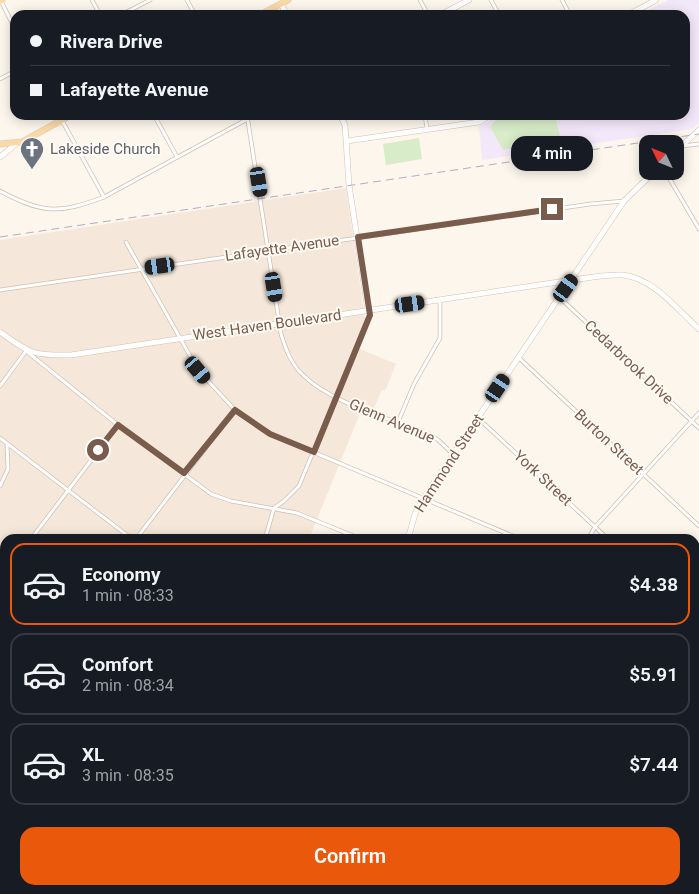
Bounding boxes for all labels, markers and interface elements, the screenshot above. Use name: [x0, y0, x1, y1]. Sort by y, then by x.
text: Rivera Drive: [60, 30, 163, 53]
text: Lafayette Avenue: [60, 78, 208, 101]
north arrow: [639, 135, 684, 180]
map controls: [639, 135, 684, 180]
church icon: Lakeside Church: [19, 136, 45, 170]
callout: 4 min: [511, 136, 593, 172]
place label: Lakeside Church: [50, 140, 161, 158]
text: 4 min: [532, 144, 572, 163]
car: [249, 166, 268, 198]
route end: [541, 198, 563, 220]
street label: Lafayette Avenue: [224, 231, 340, 265]
car: [144, 256, 175, 276]
car: [264, 271, 283, 303]
car: [551, 271, 580, 305]
car: [394, 294, 425, 314]
street label: West Haven Boulevard: [192, 306, 342, 344]
street label: Cedarbrook Drive: [581, 316, 677, 408]
car: [182, 354, 213, 386]
car: [483, 371, 512, 405]
street label: Glenn Avenue: [347, 395, 438, 447]
street label: Burton Street: [571, 405, 647, 479]
street label: Hammond Street: [410, 410, 488, 516]
route start: [87, 439, 109, 461]
street label: York Street: [510, 446, 576, 510]
icon: car: [22, 562, 67, 607]
text: Economy: [82, 563, 161, 586]
text: $4.38: [629, 573, 678, 596]
text: 1 min · 08:33: [82, 586, 174, 605]
icon: car: [22, 652, 67, 697]
text: Comfort: [82, 653, 153, 676]
text: $5.91: [629, 663, 678, 686]
text: 2 min · 08:34: [82, 676, 174, 695]
icon: car: [22, 742, 67, 787]
text: XL: [82, 743, 104, 766]
text: $7.44: [629, 753, 678, 776]
text: 3 min · 08:35: [82, 766, 174, 785]
button: Confirm: [20, 827, 680, 885]

